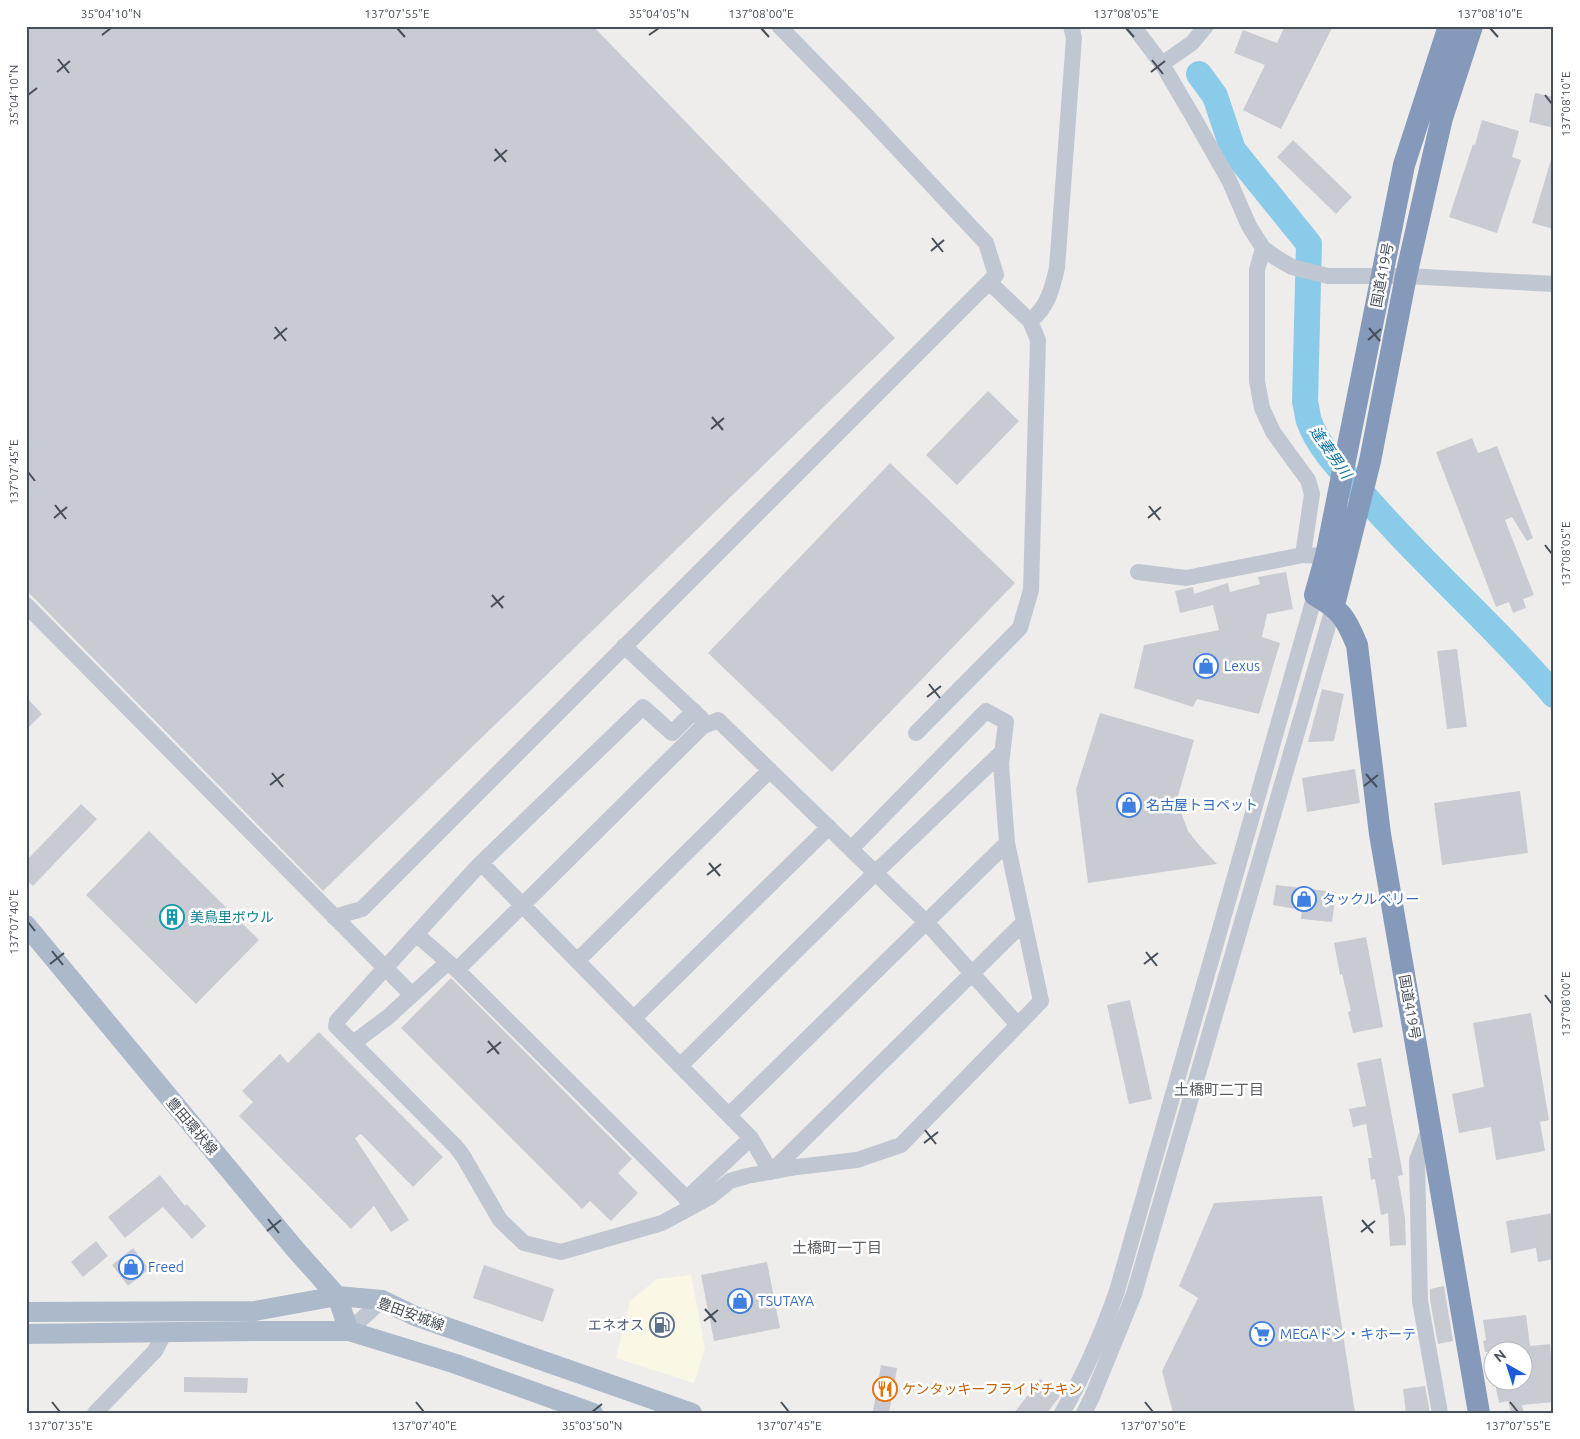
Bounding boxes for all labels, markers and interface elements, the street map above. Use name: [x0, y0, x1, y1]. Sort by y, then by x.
text: 35°04'10"N: [81, 7, 141, 20]
text: 137°07'55"E: [364, 7, 430, 20]
text: 35°04'05"N: [629, 7, 689, 20]
text: 137°08'00"E: [728, 7, 794, 20]
text: 137°08'05"E: [1093, 7, 1159, 20]
text: 137°08'10"E: [1457, 7, 1523, 20]
text: 35°04'10"N: [7, 65, 20, 125]
text: 137°08'10"E: [1559, 71, 1572, 137]
street label: 国道419号: [1368, 241, 1396, 309]
water label: 逢妻男川: [1307, 423, 1356, 483]
text: 137°07'45"E: [7, 439, 20, 505]
text: 137°08'05"E: [1559, 521, 1572, 587]
shop icon: Lexus: [1193, 653, 1219, 679]
place label: Lexus: [1224, 658, 1260, 674]
shop icon: 名古屋トヨペット: [1116, 792, 1142, 818]
place label: 名古屋トヨペット: [1146, 797, 1258, 813]
shop icon: タックルベリー: [1291, 886, 1317, 912]
text: 137°07'40"E: [7, 889, 20, 955]
place label: タックルベリー: [1322, 891, 1420, 907]
building icon: 美鳥里ボウル: [159, 904, 185, 930]
place label: 美鳥里ボウル: [190, 909, 274, 925]
text: 137°08'00"E: [1559, 971, 1572, 1037]
street label: 国道419号: [1396, 973, 1424, 1041]
district label: 土橋町二丁目: [1174, 1081, 1264, 1098]
street label: 豊田環状線: [163, 1094, 221, 1158]
district label: 土橋町一丁目: [792, 1239, 882, 1256]
shop icon: Freed: [118, 1254, 144, 1280]
place label: Freed: [148, 1259, 184, 1275]
shop icon: TSUTAYA: [727, 1288, 753, 1314]
place label: TSUTAYA: [758, 1293, 814, 1309]
street label: 豊田安城線: [375, 1295, 447, 1333]
fuel station icon: エネオス: [649, 1312, 675, 1338]
place label: エネオス: [588, 1317, 644, 1333]
supermarket icon: MEGAドン・キホーテ: [1249, 1321, 1275, 1347]
place label: MEGAドン・キホーテ: [1280, 1326, 1416, 1342]
north arrow: [1482, 1342, 1532, 1392]
text: N: [1491, 1346, 1509, 1365]
restaurant icon: ケンタッキーフライドチキン: [872, 1376, 898, 1402]
place label: ケンタッキーフライドチキン: [902, 1381, 1082, 1397]
text: 137°07'35"E: [27, 1419, 93, 1432]
text: 137°07'40"E: [391, 1419, 457, 1432]
text: 35°03'50"N: [562, 1419, 622, 1432]
text: 137°07'45"E: [756, 1419, 822, 1432]
text: 137°07'50"E: [1120, 1419, 1186, 1432]
text: 137°07'55"E: [1485, 1419, 1551, 1432]

